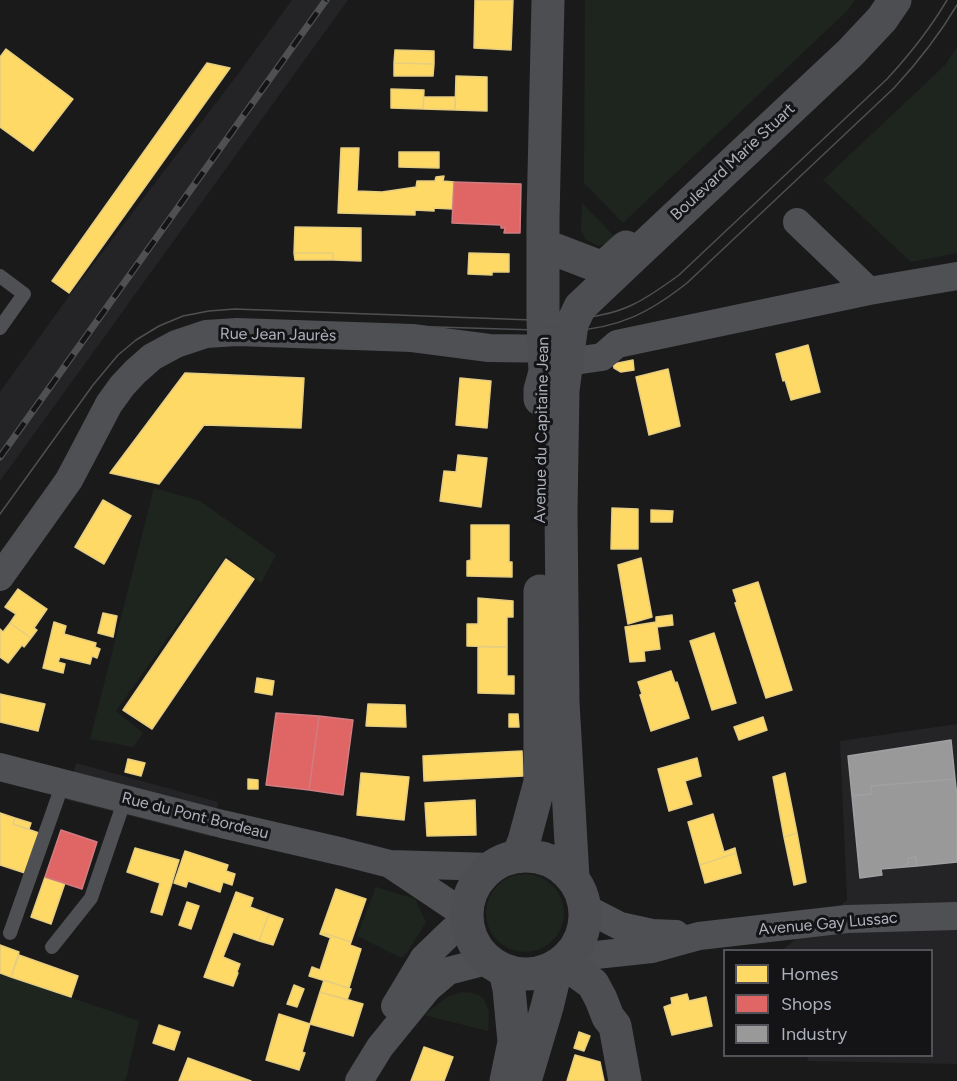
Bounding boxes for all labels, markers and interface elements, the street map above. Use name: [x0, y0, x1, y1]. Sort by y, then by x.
street label: Boulevard Marie Stuart: [667, 99, 799, 225]
street label: Rue Jean Jaurès: [220, 324, 336, 346]
street label: Avenue du Capitaine Jean: [531, 336, 553, 524]
street label: Rue du Pont Bordeau: [119, 788, 271, 844]
street label: Avenue Gay Lussac: [758, 908, 898, 940]
legend: [723, 949, 933, 1057]
text: Homes: [781, 963, 839, 985]
text: Shops: [781, 993, 832, 1015]
text: Industry: [781, 1023, 847, 1045]

